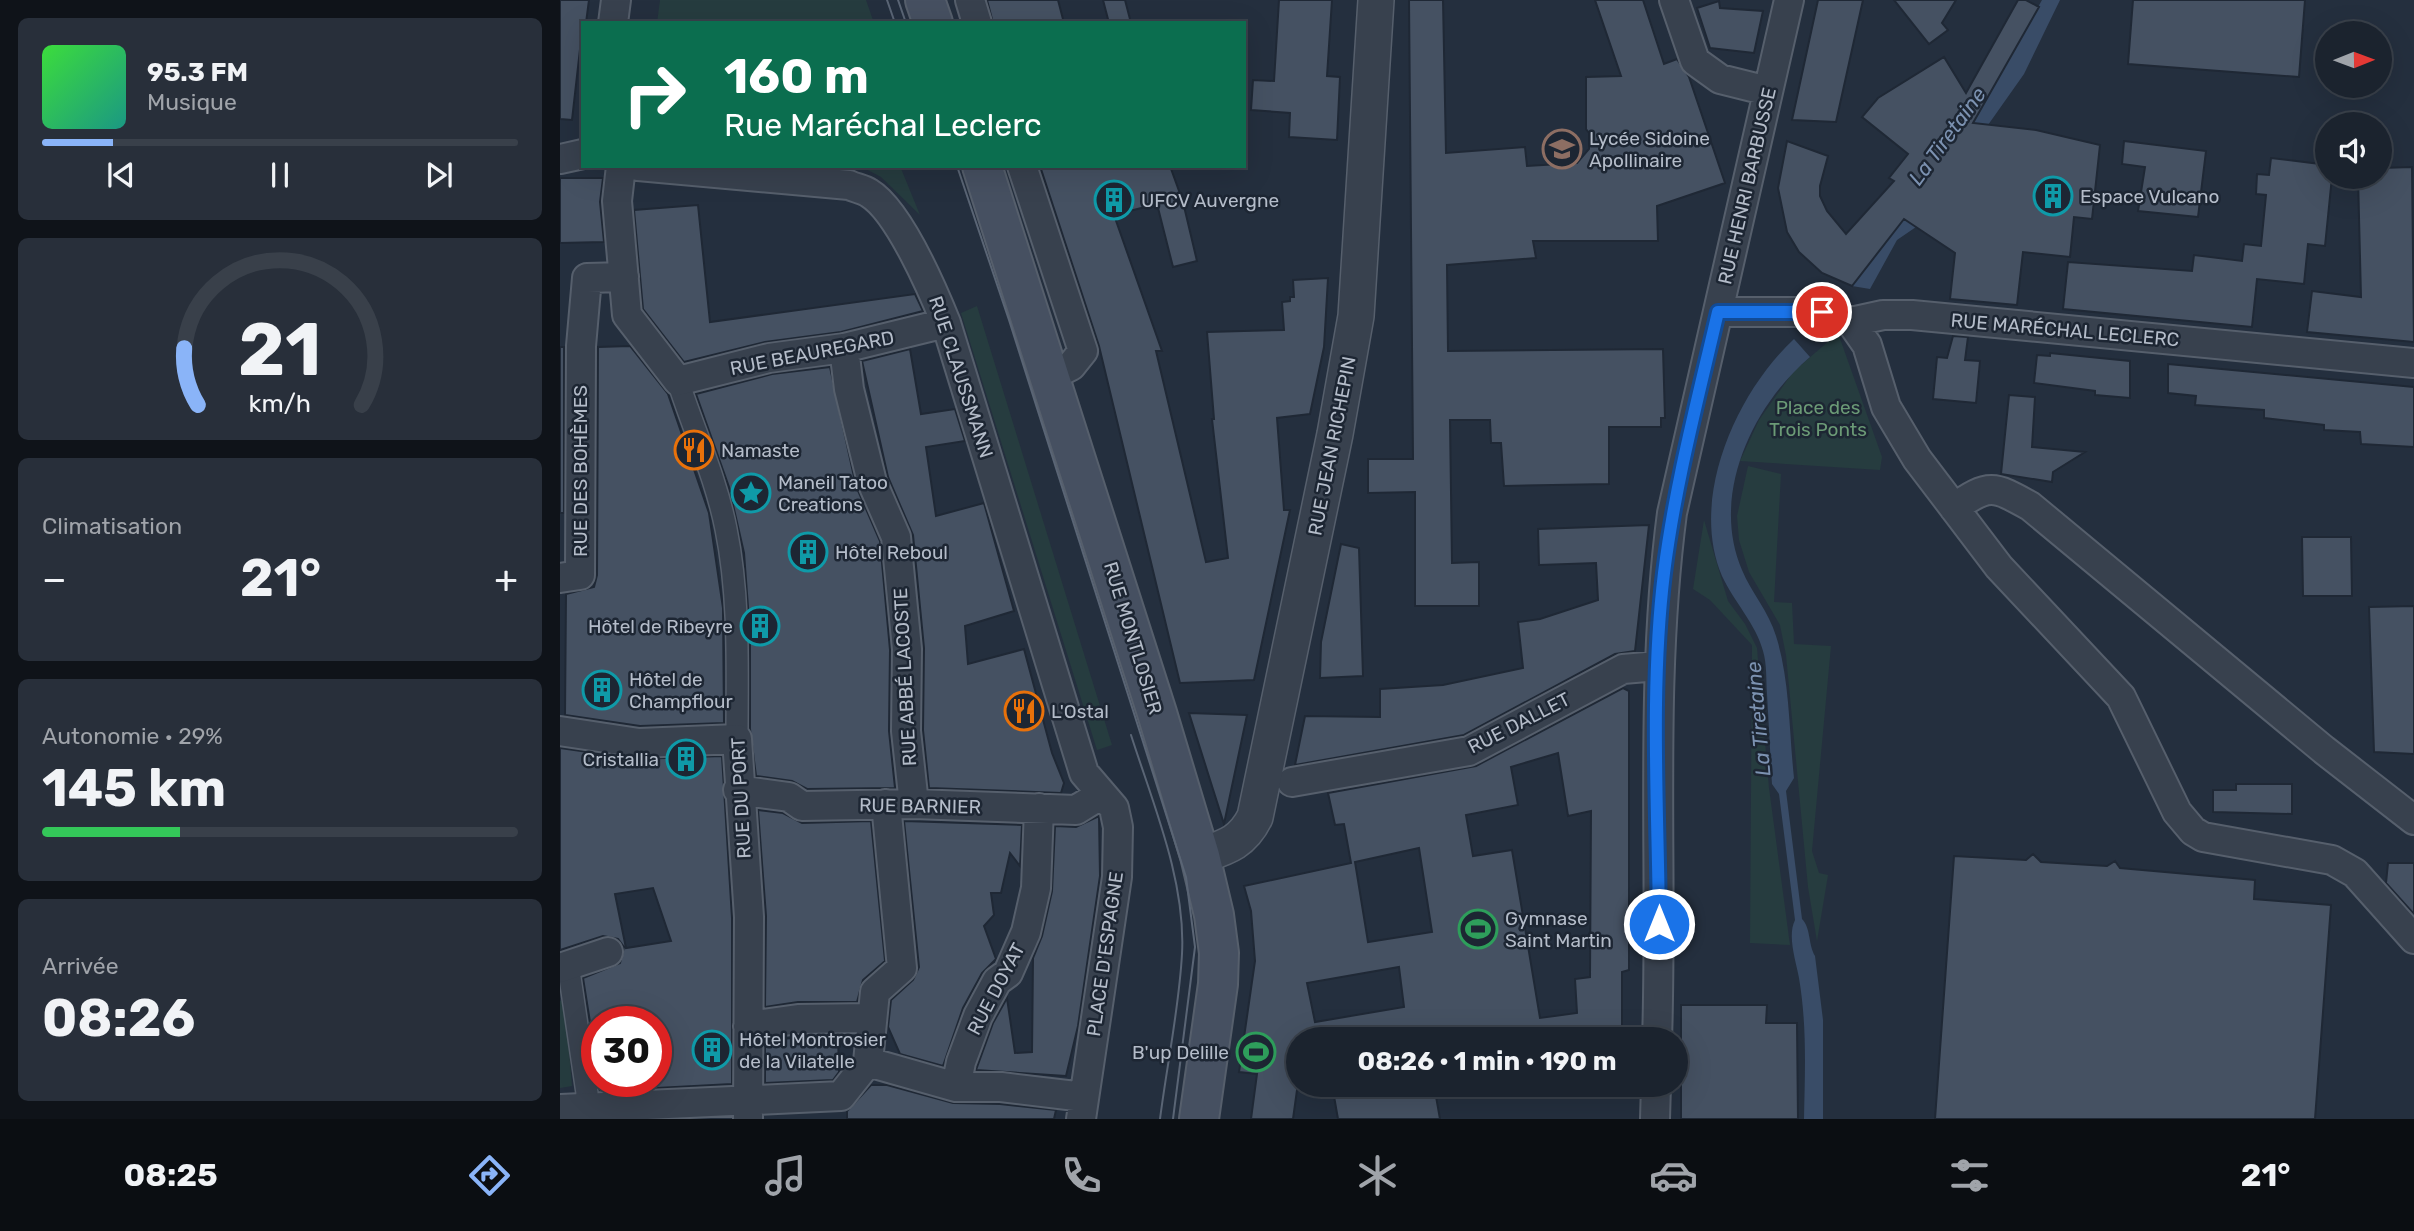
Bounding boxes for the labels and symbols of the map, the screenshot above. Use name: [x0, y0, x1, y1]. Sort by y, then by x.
north arrow: [2315, 21, 2392, 98]
water label: La Tiretaine: [1903, 82, 1991, 190]
street label: RUE HENRI BARBUSSE: [1713, 85, 1781, 287]
place label: Lycée Sidoine Apollinaire: [1589, 127, 1710, 172]
school or university icon: Lycée Sidoine Apollinaire: [1541, 128, 1583, 170]
building icon: Espace Vulcano: [2032, 175, 2074, 217]
building icon: UFCV Auvergne: [1093, 179, 1135, 221]
place label: Espace Vulcano: [2080, 185, 2220, 208]
place label: UFCV Auvergne: [1141, 189, 1279, 212]
pin: [1792, 282, 1852, 342]
street label: RUE CLAUSSMANN: [924, 293, 998, 461]
street label: RUE MARÉCHAL LECLERC: [1950, 309, 2180, 351]
street label: RUE BEAUREGARD: [728, 326, 896, 380]
street label: RUE JEAN RICHEPIN: [1303, 354, 1361, 538]
street label: RUE DES BOHÈMES: [569, 385, 592, 557]
park label: Place des Trois Ponts: [1769, 396, 1867, 441]
restaurant icon: Namaste: [673, 429, 715, 471]
place label: Namaste: [721, 439, 800, 462]
place label: Maneil Tatoo Creations: [778, 471, 888, 516]
place icon: Maneil Tatoo Creations: [730, 472, 772, 514]
building icon: Hôtel Reboul: [787, 531, 829, 573]
place label: Hôtel Reboul: [835, 541, 948, 564]
street label: RUE MONTLOSIER: [1099, 559, 1167, 717]
street label: RUE ABBÉ LACOSTE: [889, 587, 921, 767]
building icon: Hôtel de Ribeyre: [739, 605, 781, 647]
place label: Hôtel de Ribeyre: [588, 615, 733, 638]
water label: La Tiretaine: [1741, 660, 1775, 777]
place label: Hôtel de Champflour: [629, 668, 734, 713]
building icon: Hôtel de Champflour: [581, 669, 623, 711]
street label: RUE DALLET: [1464, 687, 1574, 759]
restaurant icon: L'Ostal: [1003, 690, 1045, 732]
place label: L'Ostal: [1051, 700, 1109, 723]
street label: RUE DU PORT: [726, 737, 756, 859]
building icon: Cristallia: [665, 738, 707, 780]
place label: Cristallia: [583, 748, 659, 771]
street label: RUE BARNIER: [859, 793, 981, 819]
street label: PLACE D'ESPAGNE: [1082, 870, 1128, 1038]
position arrow: [1622, 887, 1696, 961]
place label: Gymnase Saint Martin: [1505, 907, 1612, 952]
sports icon: Gymnase Saint Martin: [1457, 908, 1499, 950]
street label: RUE DOYAT: [962, 939, 1030, 1039]
speed limit sign: 30: [581, 1006, 672, 1097]
place label: Hôtel Montrosier de la Vilatelle: [739, 1028, 886, 1073]
building icon: Hôtel Montrosier de la Vilatelle: [691, 1029, 733, 1071]
sports icon: B'up Delille: [1235, 1031, 1277, 1073]
place label: B'up Delille: [1132, 1041, 1229, 1064]

